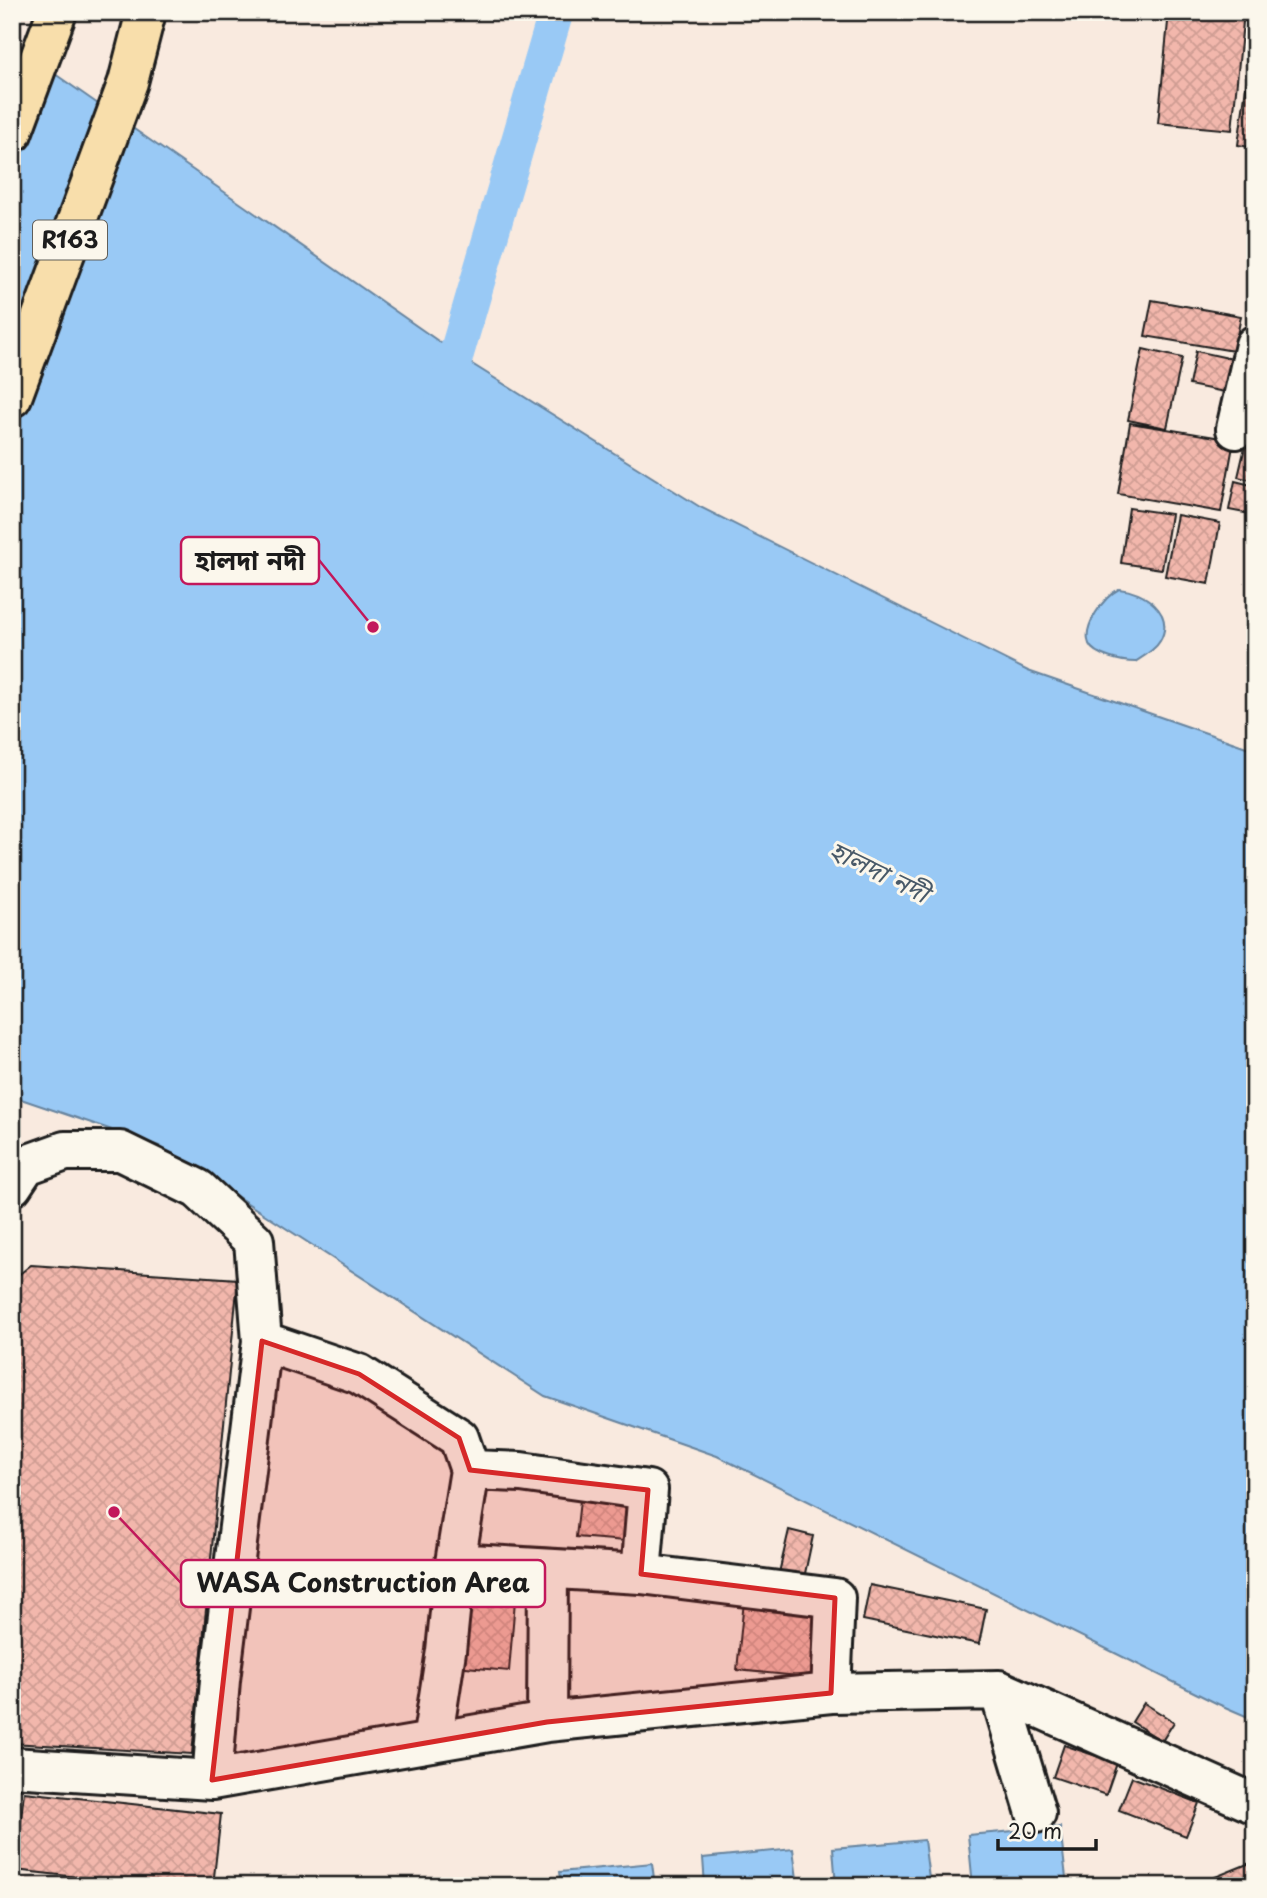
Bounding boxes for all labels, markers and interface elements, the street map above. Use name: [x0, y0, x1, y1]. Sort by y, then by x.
road number: R163: [33, 220, 107, 260]
callout: হালদা নদী: [181, 537, 319, 584]
text: হালদা নদী: [194, 540, 306, 579]
water label: হালদা নদী: [823, 830, 941, 914]
callout: WASA Construction Area: [181, 1560, 545, 1607]
text: WASA Construction Area: [196, 1562, 530, 1601]
scale bar: [998, 1807, 1096, 1851]
text: 20 m: [1008, 1814, 1062, 1846]

